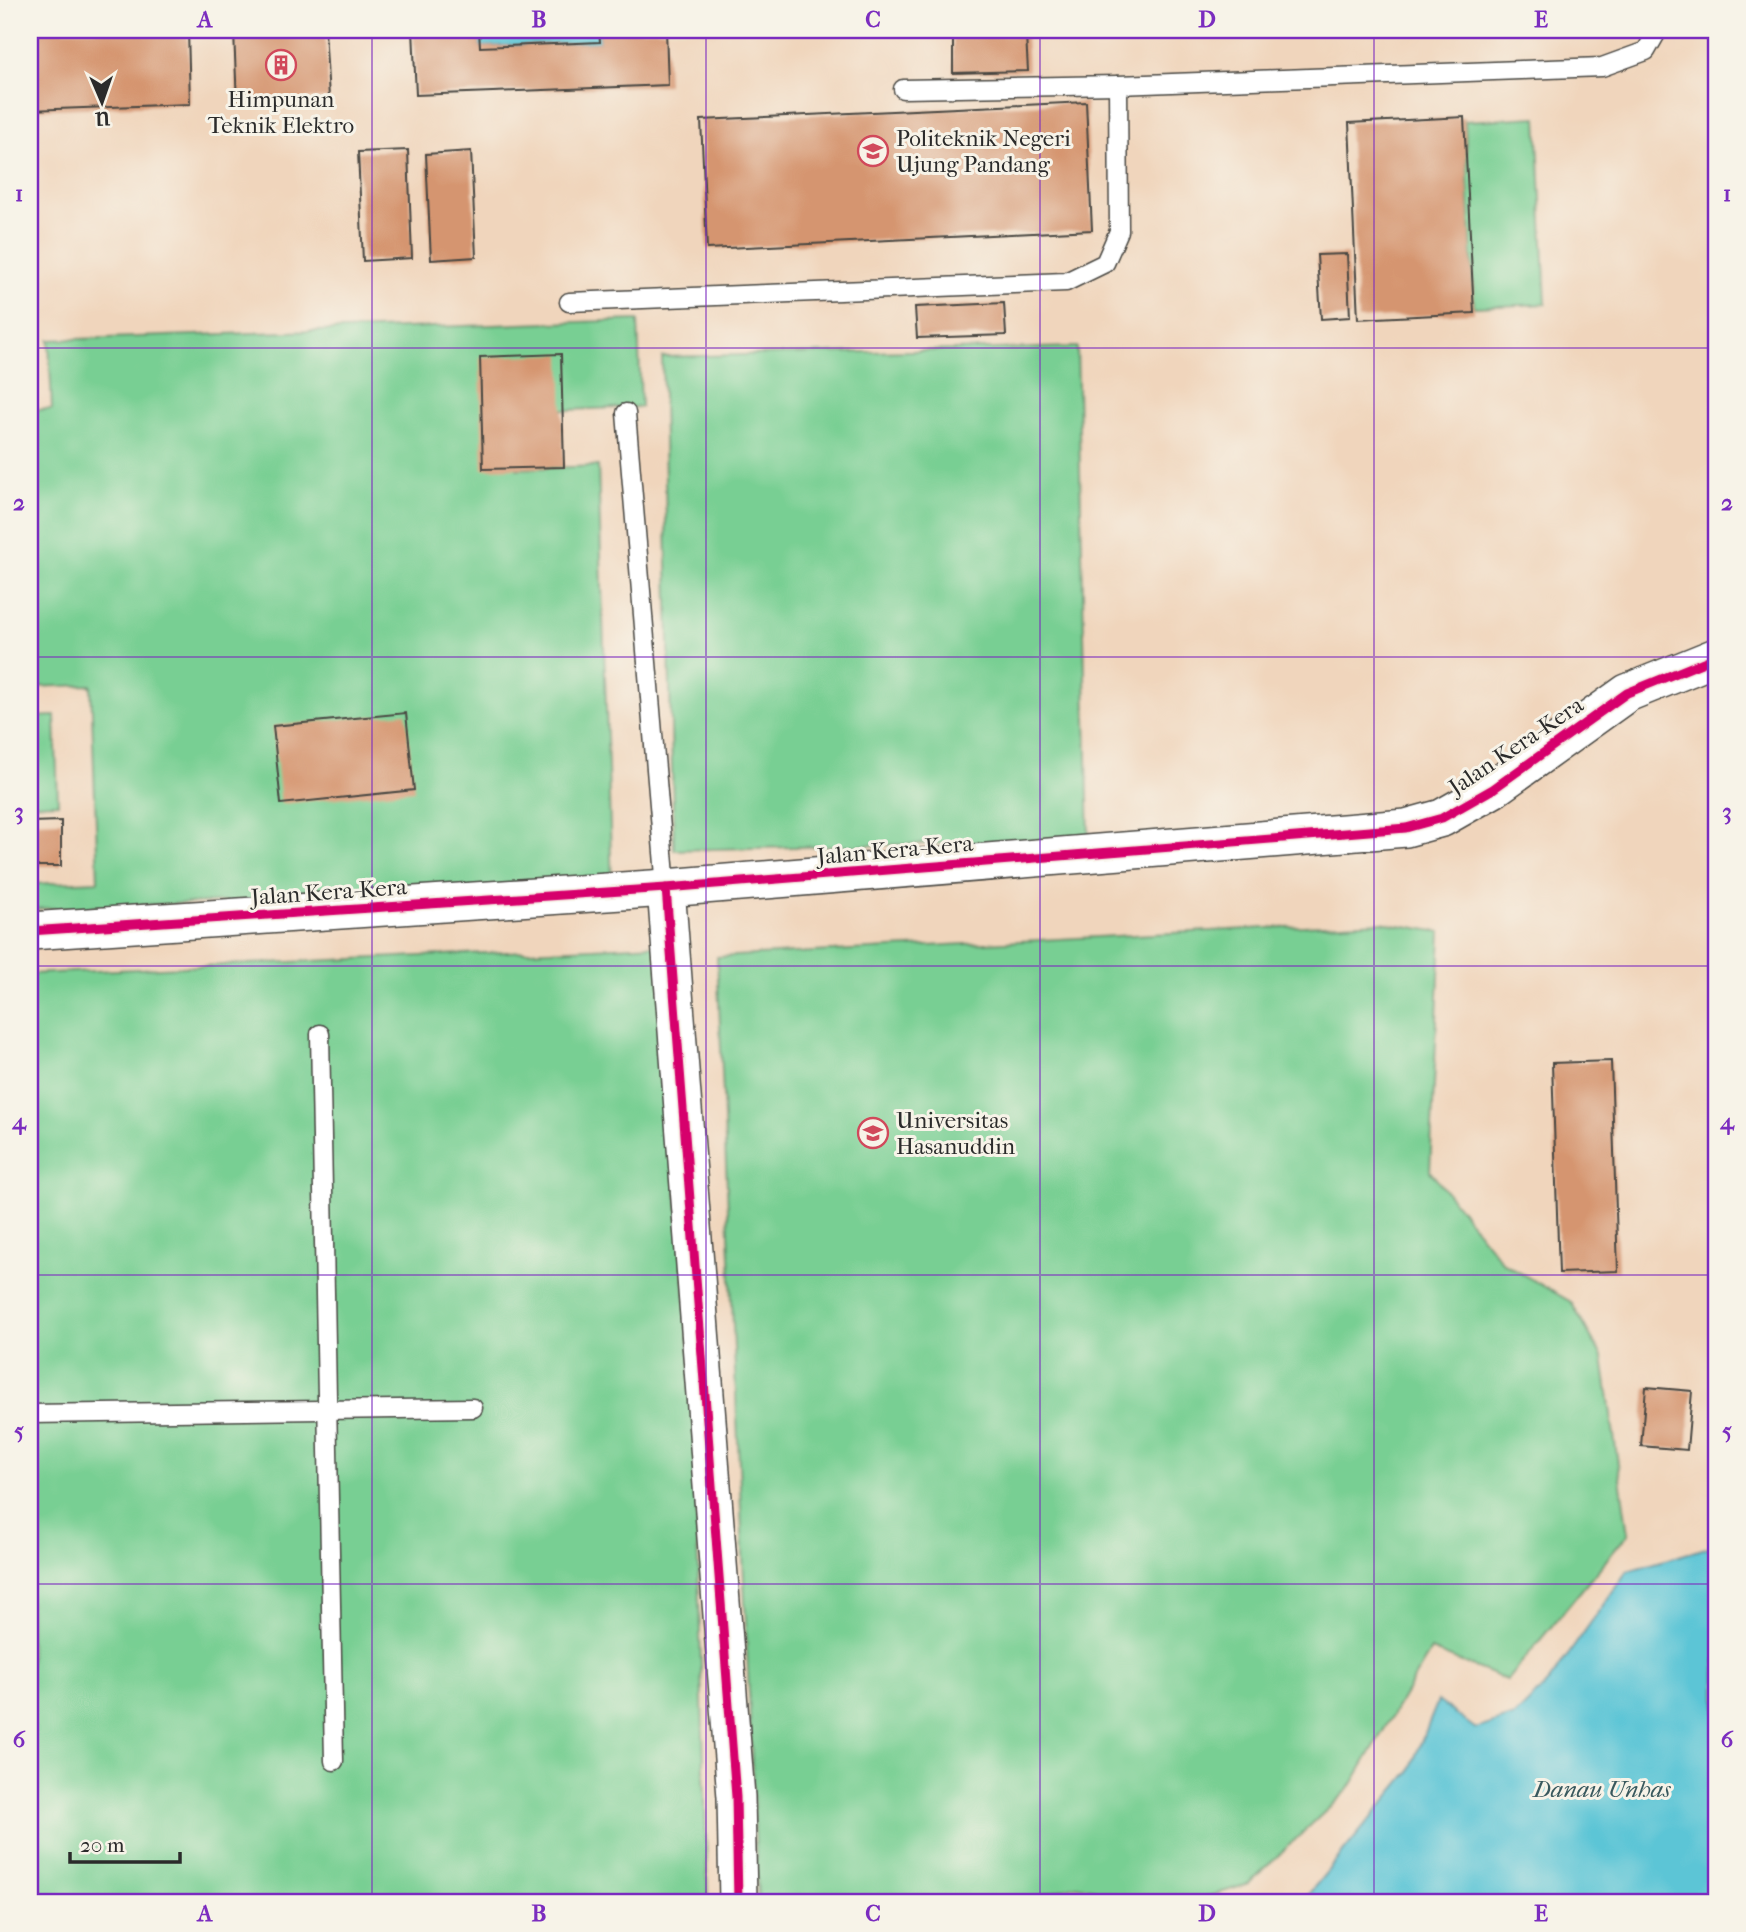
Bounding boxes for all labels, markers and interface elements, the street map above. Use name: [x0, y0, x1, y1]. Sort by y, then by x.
text: A: [196, 6, 214, 33]
text: B: [532, 6, 547, 33]
text: C: [865, 6, 881, 33]
text: D: [1198, 6, 1216, 33]
text: E: [1534, 6, 1548, 33]
building icon: Himpunan Teknik Elektro: [264, 48, 298, 82]
north arrow: [66, 66, 136, 136]
place label: Himpunan Teknik Elektro: [208, 86, 354, 139]
text: U: [95, 107, 111, 129]
place label: Politeknik Negeri Ujung Pandang: [896, 125, 1071, 178]
school or university icon: Politeknik Negeri Ujung Pandang: [856, 134, 890, 168]
text: 1: [15, 180, 23, 207]
text: 1: [1723, 180, 1731, 207]
text: 2: [13, 489, 25, 516]
text: 2: [1721, 489, 1733, 516]
street label: Jalan Kera-Kera: [1442, 691, 1589, 802]
text: 3: [14, 798, 24, 825]
text: 3: [1722, 798, 1732, 825]
street label: Jalan Kera-Kera: [814, 830, 974, 870]
street label: Jalan Kera-Kera: [248, 873, 408, 911]
place label: Universitas Hasanuddin: [896, 1107, 1016, 1160]
text: 4: [11, 1108, 27, 1135]
text: 4: [1719, 1108, 1735, 1135]
school or university icon: Universitas Hasanuddin: [856, 1116, 890, 1150]
text: 5: [14, 1417, 24, 1444]
text: 5: [1722, 1417, 1732, 1444]
text: 6: [13, 1726, 26, 1753]
text: 6: [1721, 1726, 1734, 1753]
water label: Danau Unhas: [1531, 1775, 1671, 1803]
scale bar: [70, 1820, 180, 1864]
text: 20 m: [80, 1833, 125, 1857]
text: A: [196, 1900, 214, 1927]
text: B: [532, 1900, 547, 1927]
text: C: [865, 1900, 881, 1927]
text: D: [1198, 1900, 1216, 1927]
text: E: [1534, 1900, 1548, 1927]

